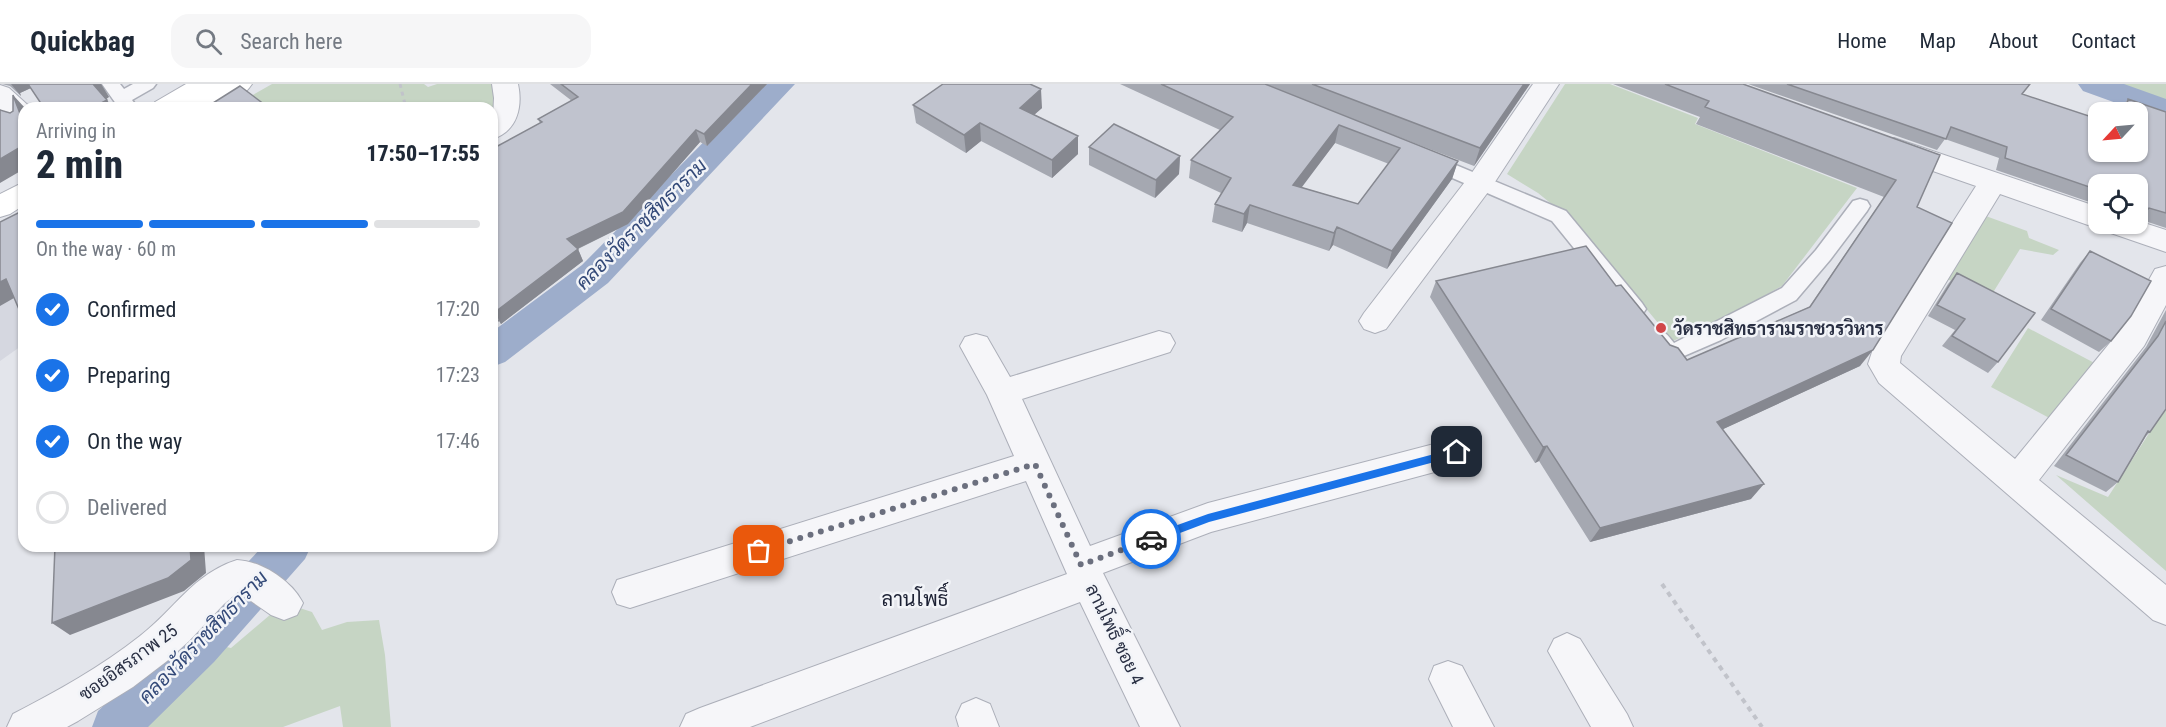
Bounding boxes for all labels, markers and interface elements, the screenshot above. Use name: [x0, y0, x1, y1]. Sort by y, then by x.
search box: [171, 14, 591, 68]
text: Quickbag: [30, 25, 135, 58]
icon: search: [192, 25, 225, 58]
text: Search here: [240, 29, 342, 54]
text: Home: [1837, 29, 1887, 53]
text: Map: [1920, 29, 1956, 53]
text: About: [1989, 29, 2038, 53]
text: Contact: [2071, 29, 2136, 53]
north arrow: [2088, 102, 2148, 162]
map controls: [2088, 102, 2148, 234]
text: Arriving in: [36, 119, 116, 143]
text: 17:50–17:55: [366, 141, 480, 166]
text: 2 min: [36, 142, 123, 188]
water label: คลองวัดราชสิทธาราม: [571, 154, 711, 294]
button: locate: [2088, 174, 2148, 234]
text: On the way · 60 m: [36, 237, 176, 261]
icon: check: [36, 293, 69, 326]
text: Confirmed: [87, 297, 176, 322]
text: 17:20: [436, 297, 480, 321]
place label: วัดราชสิทธารามราชวรวิหาร: [1673, 317, 1884, 339]
marker: วัดราชสิทธารามราชวรวิหาร: [1654, 321, 1668, 335]
icon: check: [36, 359, 69, 392]
text: Preparing: [87, 363, 171, 388]
text: 17:23: [436, 363, 480, 387]
icon: check: [36, 425, 69, 458]
pin: [1431, 426, 1482, 477]
text: On the way: [87, 429, 182, 454]
text: 17:46: [436, 429, 480, 453]
icon: home: [1440, 435, 1473, 468]
text: Delivered: [87, 495, 167, 520]
courier: [1121, 509, 1181, 569]
icon: car: [1135, 523, 1168, 556]
pin: [733, 525, 784, 576]
icon: bag: [742, 534, 775, 567]
water label: คลองวัดราชสิทธาราม: [134, 566, 272, 708]
street label: ลานโพธิ์ ซอย 4: [1082, 578, 1153, 688]
district label: ลานโพธิ์: [882, 581, 949, 611]
street label: ซอยอิสรภาพ 25: [75, 619, 181, 705]

